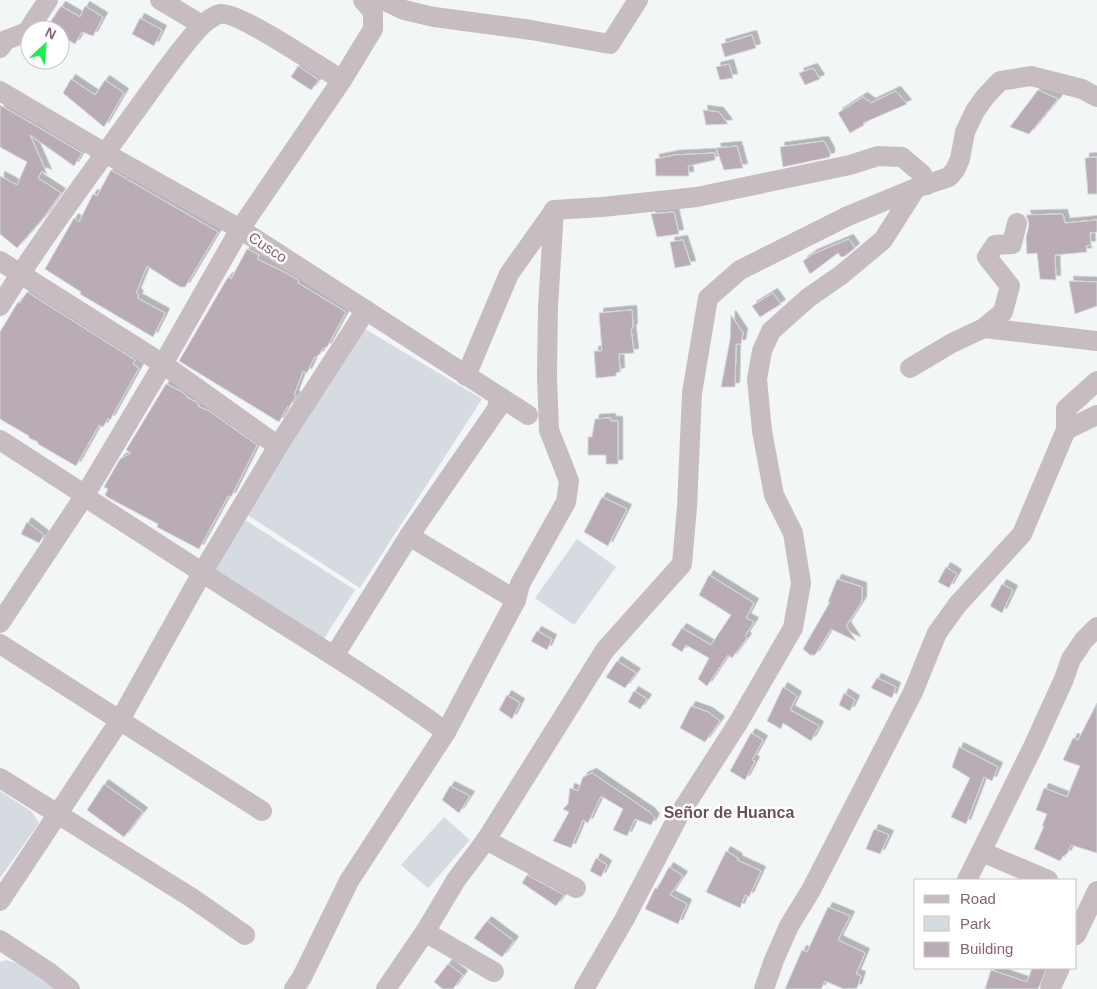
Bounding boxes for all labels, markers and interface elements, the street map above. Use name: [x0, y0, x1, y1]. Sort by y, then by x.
north arrow: [20, 20, 70, 70]
text: N: [43, 24, 59, 43]
street label: Cusco: [246, 228, 290, 266]
district label: Señor de Huanca: [664, 804, 794, 821]
legend: [914, 879, 1077, 969]
text: Road: [960, 890, 996, 907]
text: Park: [960, 915, 991, 932]
text: Building: [960, 940, 1013, 957]

